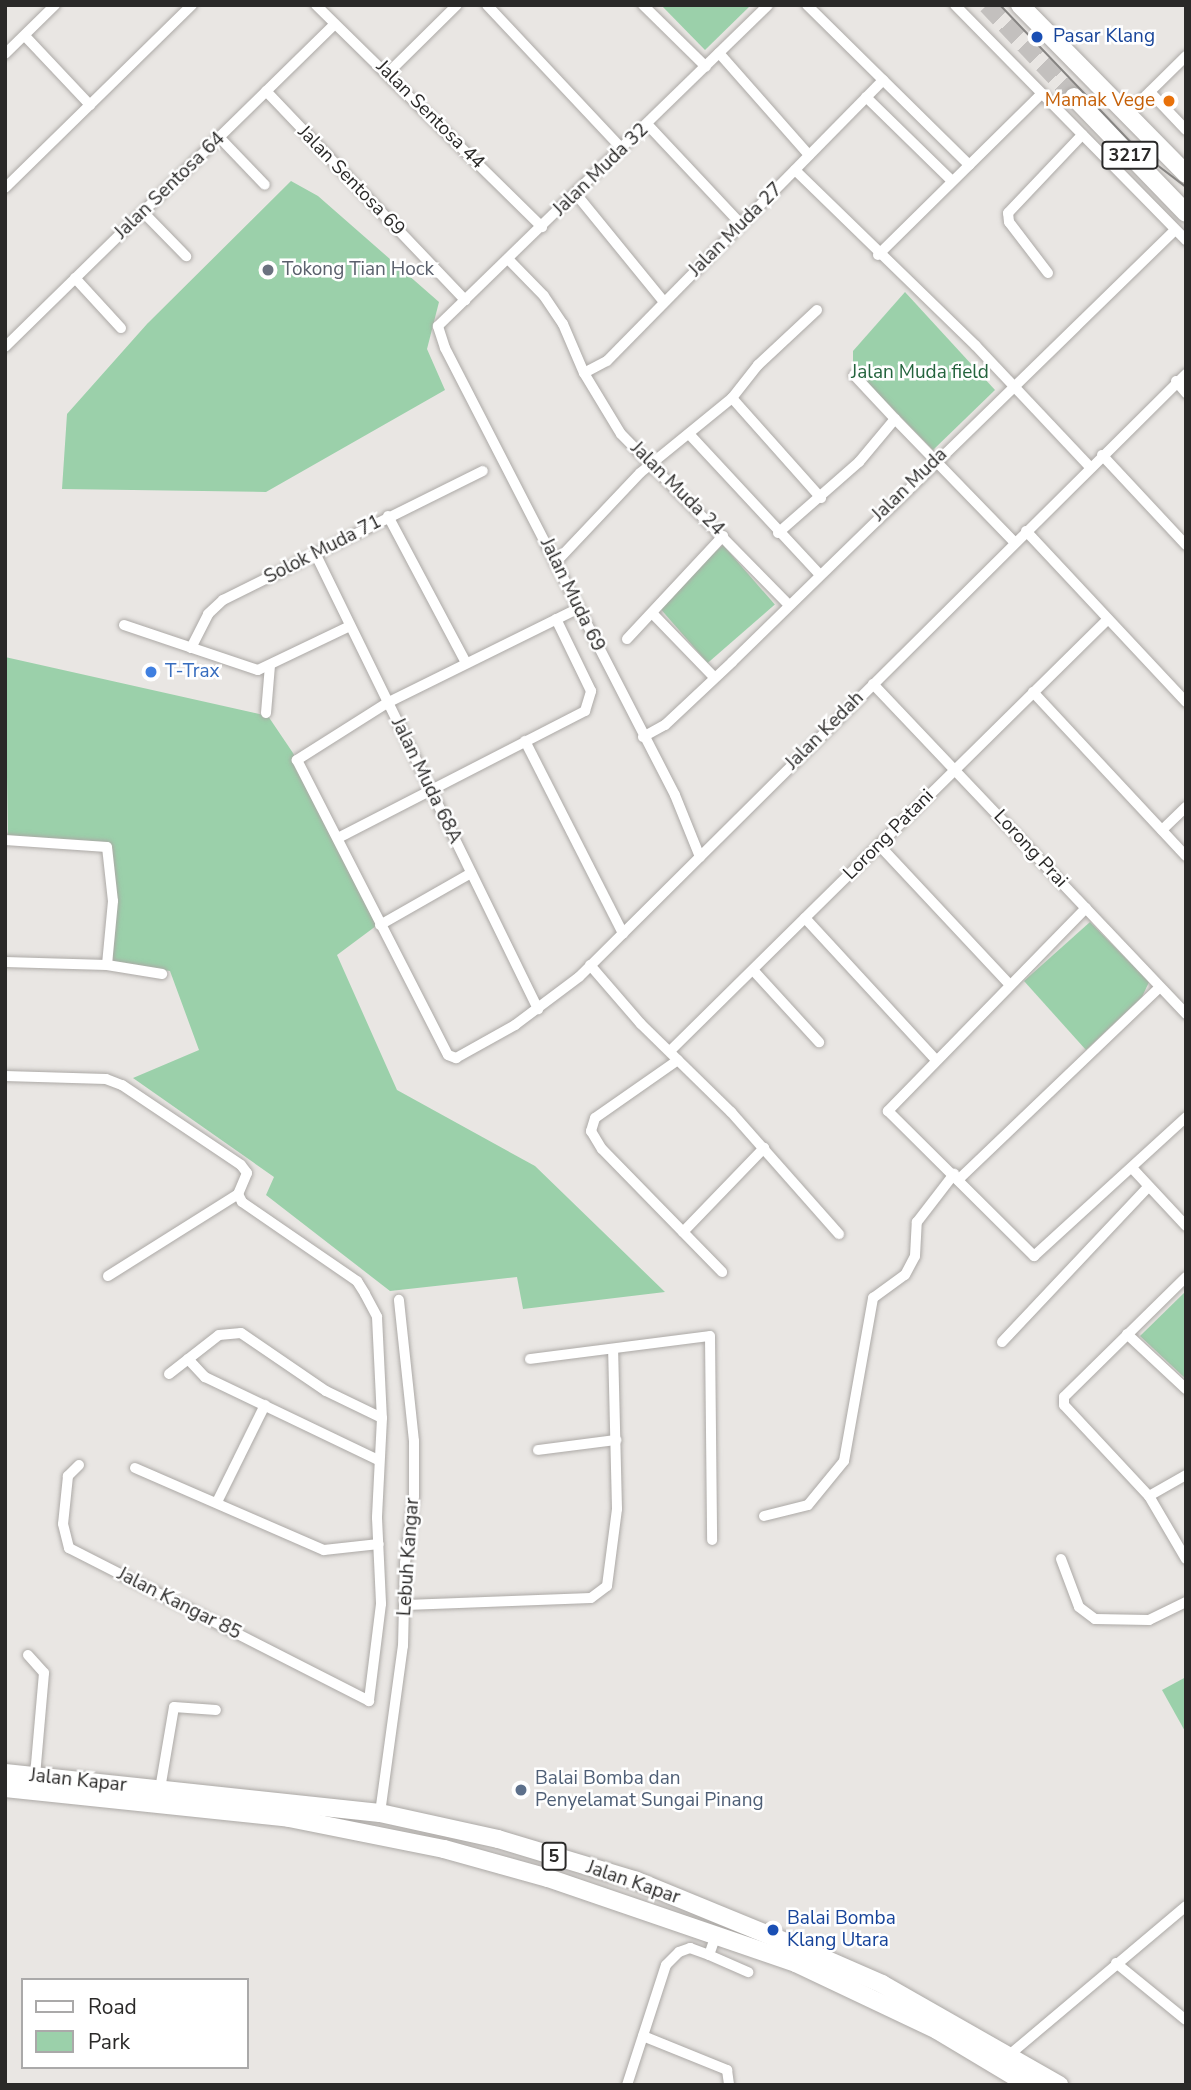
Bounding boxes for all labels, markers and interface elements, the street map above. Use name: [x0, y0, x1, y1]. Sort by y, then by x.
place label: Pasar Klang: [1053, 26, 1155, 48]
marker: Pasar Klang: [1027, 27, 1047, 47]
street label: Jalan Sentosa 44: [371, 56, 489, 174]
place label: Mamak Vege: [1045, 90, 1155, 112]
marker: Mamak Vege: [1161, 93, 1177, 109]
street label: Jalan Muda 32: [549, 119, 653, 221]
street label: Jalan Sentosa 69: [293, 121, 409, 241]
street label: Jalan Sentosa 64: [110, 128, 230, 244]
road number: 3217: [1100, 140, 1160, 170]
street label: Jalan Muda 27: [684, 178, 788, 282]
place label: Tokong Tian Hock: [282, 259, 434, 281]
marker: Tokong Tian Hock: [260, 262, 276, 278]
park label: Jalan Muda field: [851, 362, 989, 384]
street label: Jalan Muda 24: [625, 437, 729, 541]
street label: Jalan Muda: [868, 444, 952, 526]
street label: Solok Muda 71: [261, 511, 385, 589]
street label: Jalan Muda 69: [535, 535, 609, 655]
place label: T-Trax: [165, 661, 219, 683]
marker: T-Trax: [143, 664, 159, 680]
street label: Jalan Kedah: [781, 687, 869, 775]
street label: Jalan Muda 68A: [386, 714, 466, 848]
street label: Lorong Patani: [839, 785, 939, 885]
street label: Lorong Prai: [988, 805, 1072, 893]
street label: Lebuh Kangar: [393, 1497, 425, 1617]
street label: Jalan Kangar 85: [113, 1563, 245, 1645]
street label: Jalan Kapar: [28, 1765, 128, 1797]
place label: Balai Bomba dan Penyelamat Sungai Pinang: [535, 1768, 764, 1812]
marker: Balai Bomba dan Penyelamat Sungai Pinang: [513, 1782, 529, 1798]
road number: 5: [540, 1842, 568, 1870]
street label: Jalan Kapar: [583, 1856, 683, 1910]
place label: Balai Bomba Klang Utara: [787, 1908, 896, 1952]
marker: Balai Bomba Klang Utara: [765, 1922, 781, 1938]
legend: [21, 1978, 248, 2069]
text: Road: [88, 1993, 137, 2021]
text: Park: [88, 2028, 130, 2056]

